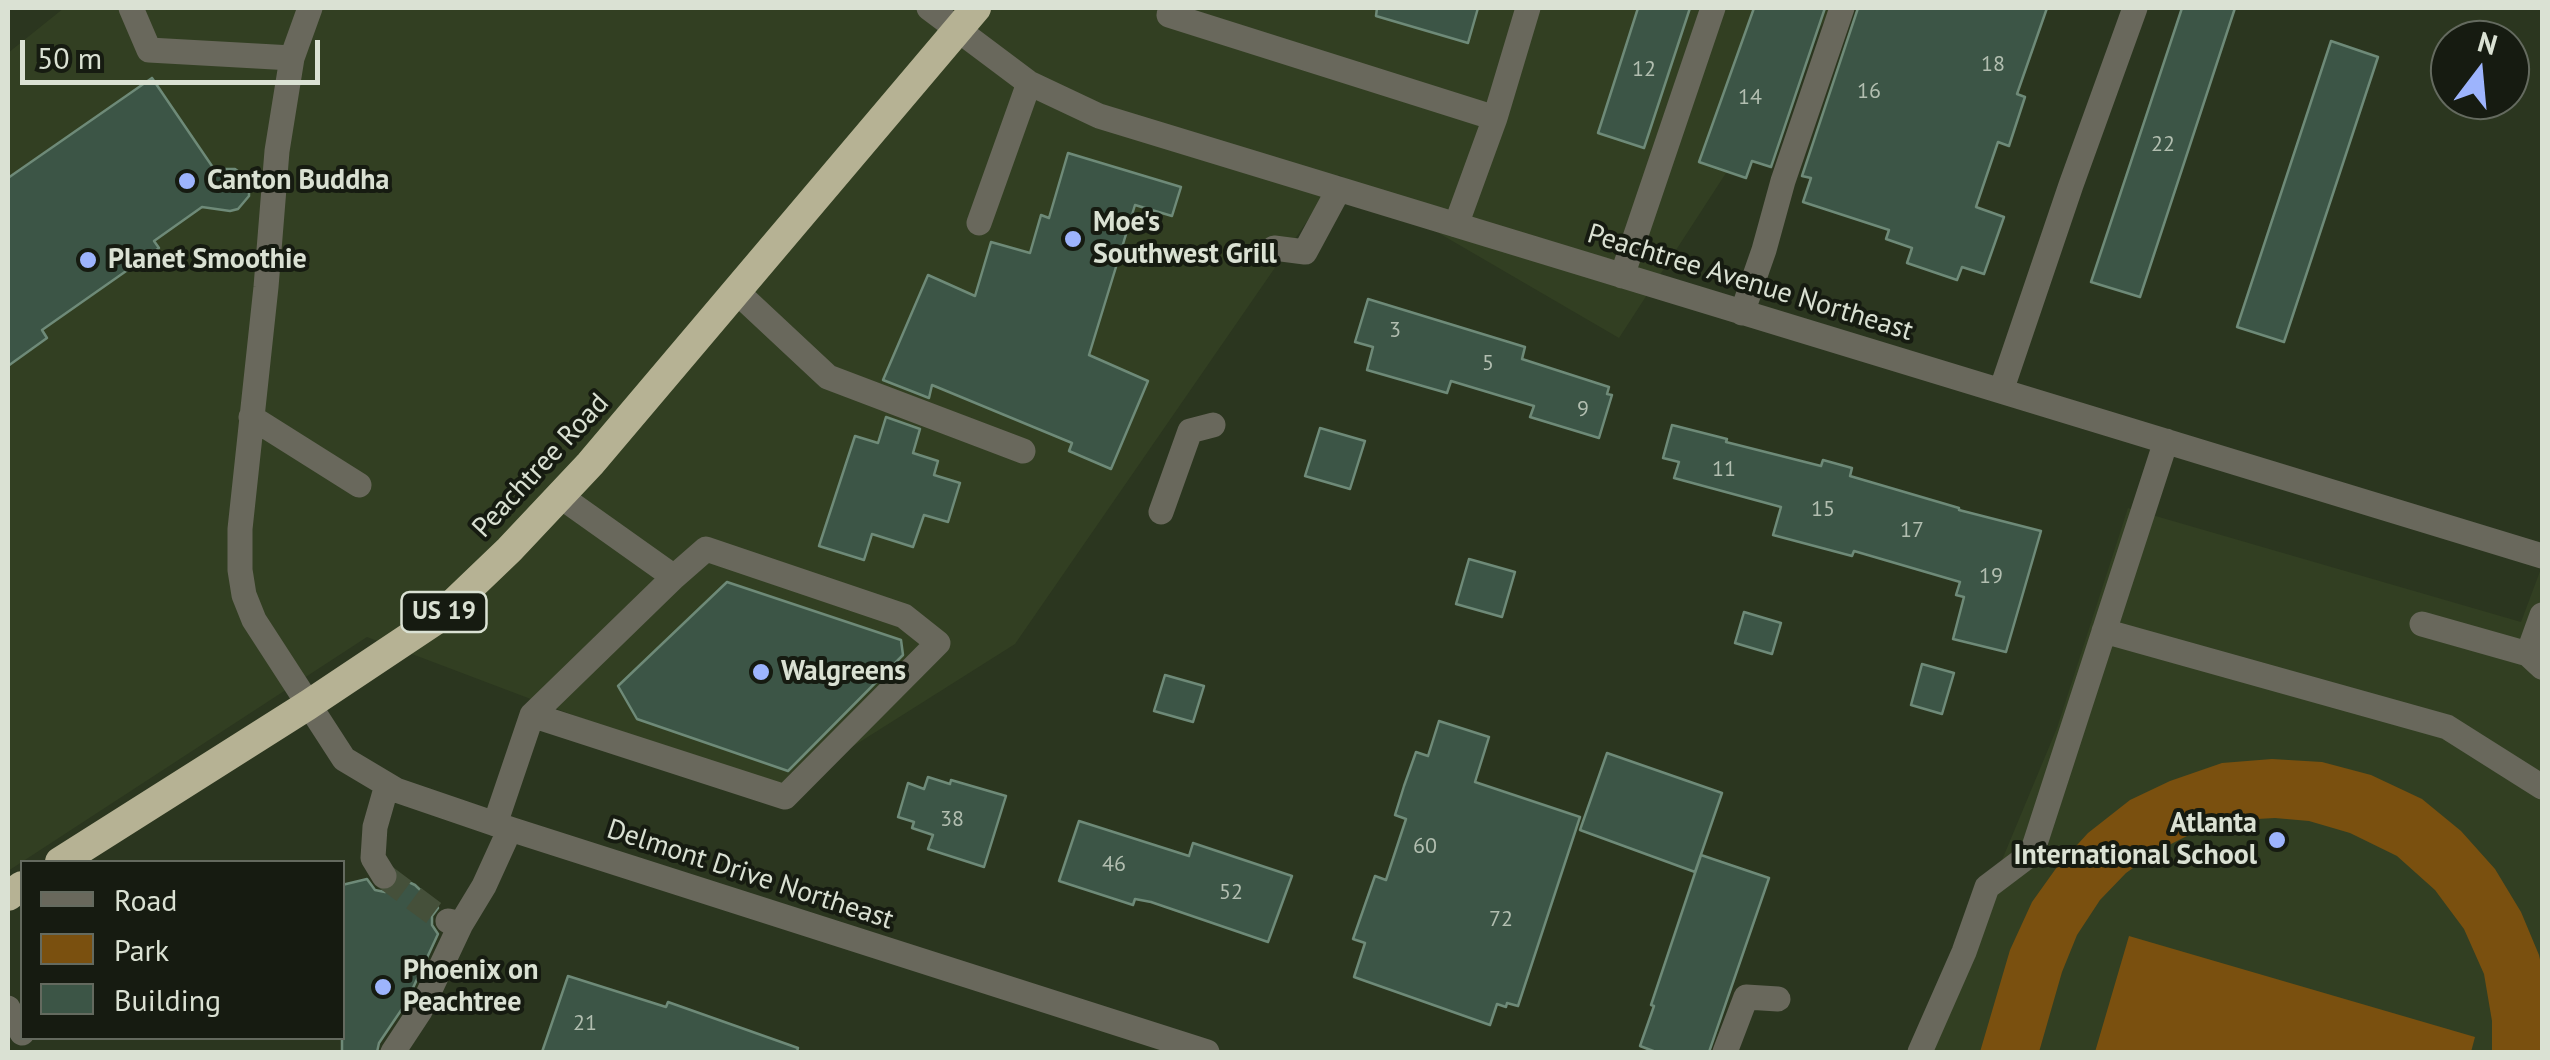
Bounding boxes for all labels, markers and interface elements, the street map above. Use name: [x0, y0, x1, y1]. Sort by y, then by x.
scale bar: [25, 20, 325, 82]
north arrow: [2430, 20, 2530, 120]
text: N: [2474, 22, 2502, 63]
text: 50 m: [37, 38, 102, 77]
house number: 18: [1981, 52, 2005, 78]
house number: 12: [1632, 57, 1656, 83]
house number: 16: [1857, 79, 1881, 105]
house number: 14: [1738, 85, 1762, 111]
house number: 22: [2151, 132, 2175, 158]
place label: Canton Buddha: [207, 164, 389, 198]
marker: Canton Buddha: [176, 170, 198, 192]
place label: Moe's Southwest Grill: [1093, 206, 1277, 272]
street label: Peachtree Avenue Northeast: [1583, 217, 1917, 349]
marker: Moe's Southwest Grill: [1062, 228, 1084, 250]
place label: Planet Smoothie: [108, 243, 307, 277]
marker: Planet Smoothie: [77, 249, 99, 271]
house number: 3: [1389, 318, 1401, 344]
house number: 5: [1482, 351, 1494, 377]
street label: Peachtree Road: [466, 387, 616, 545]
house number: 9: [1577, 397, 1589, 423]
house number: 11: [1712, 457, 1736, 483]
house number: 15: [1811, 497, 1835, 523]
house number: 17: [1900, 518, 1924, 544]
house number: 19: [1979, 564, 2003, 590]
road number: US 19: [402, 592, 486, 632]
place label: Walgreens: [781, 655, 906, 689]
marker: Walgreens: [750, 661, 772, 683]
house number: 38: [940, 807, 964, 833]
place label: Atlanta International School: [2014, 807, 2257, 873]
street label: Delmont Drive Northeast: [602, 813, 898, 937]
marker: Atlanta International School: [2266, 829, 2288, 851]
house number: 60: [1413, 834, 1437, 860]
house number: 46: [1102, 852, 1126, 878]
legend: [20, 860, 345, 1040]
text: Road: [114, 880, 178, 919]
house number: 52: [1219, 880, 1243, 906]
house number: 72: [1489, 907, 1513, 933]
text: Park: [114, 930, 169, 969]
place label: Phoenix on Peachtree: [403, 954, 538, 1020]
marker: Phoenix on Peachtree: [372, 976, 394, 998]
text: Building: [114, 980, 221, 1019]
house number: 21: [573, 1011, 597, 1037]

